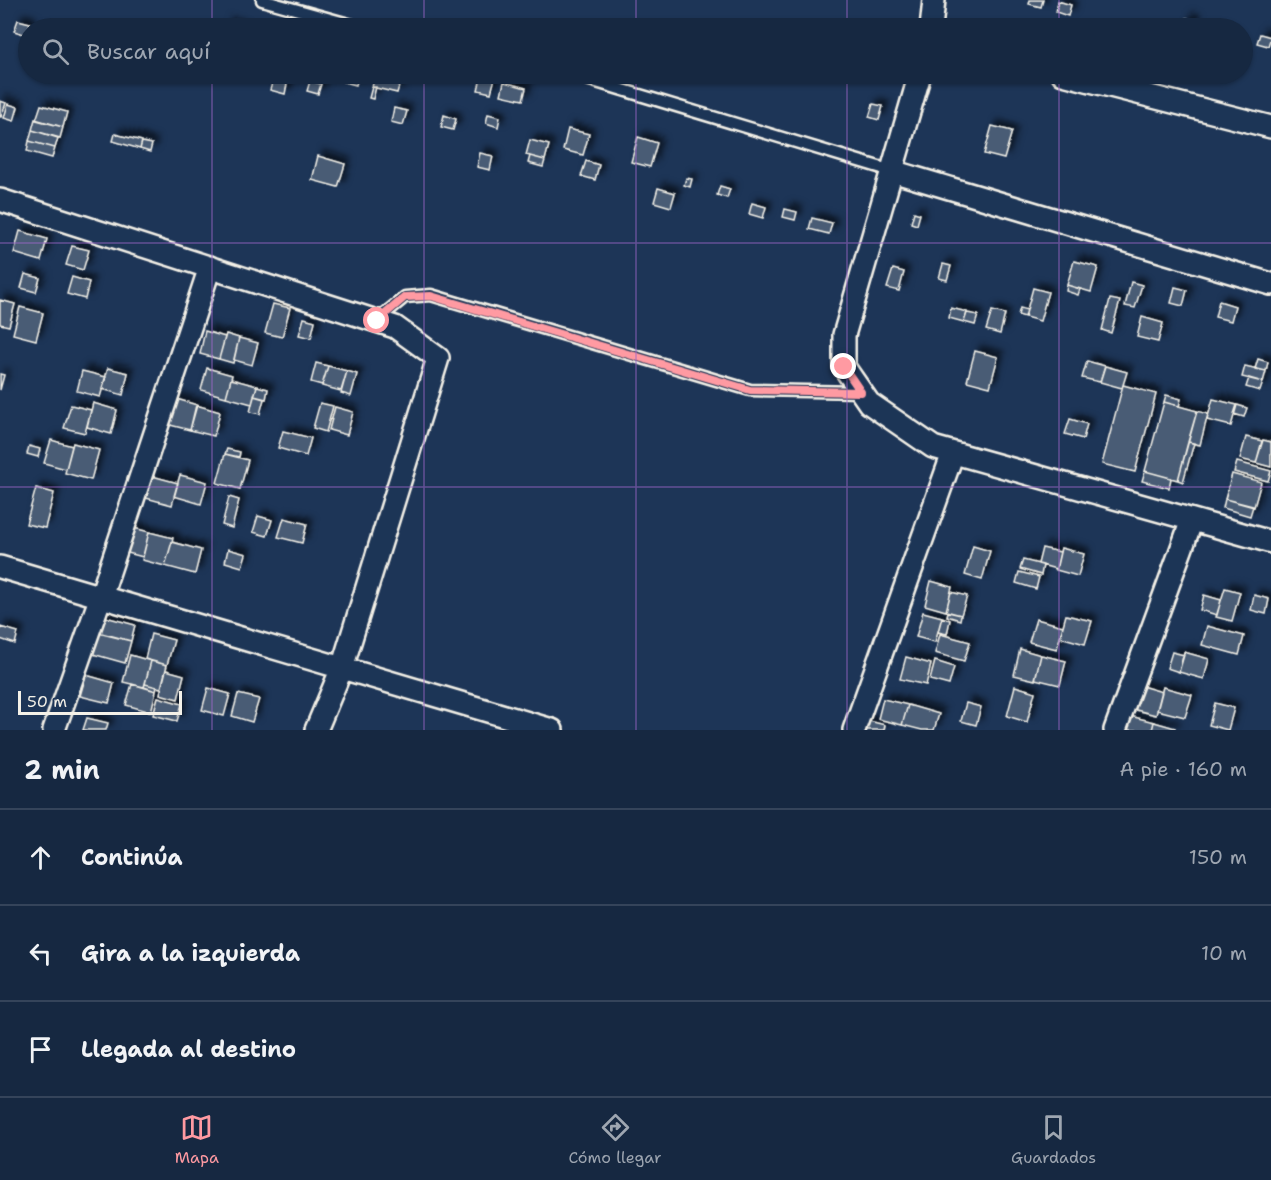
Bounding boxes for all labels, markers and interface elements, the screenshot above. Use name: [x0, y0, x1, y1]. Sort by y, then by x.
search box: [18, 18, 1253, 84]
icon: search: [39, 35, 72, 68]
text: Buscar aquí: [87, 37, 210, 66]
route start: [363, 307, 389, 333]
route end: [830, 353, 856, 379]
scale bar: [18, 688, 182, 716]
text: 50 m: [27, 691, 67, 712]
text: 2 min: [24, 752, 100, 787]
text: A pie · 160 m: [1119, 756, 1247, 782]
icon: ahead: [24, 841, 57, 874]
text: Continúa: [81, 843, 183, 872]
text: 150 m: [1189, 844, 1247, 870]
icon: left: [24, 937, 57, 970]
text: Gira a la izquierda: [81, 939, 300, 968]
text: 10 m: [1201, 940, 1247, 966]
icon: arrive: [24, 1033, 57, 1066]
text: Llegada al destino: [81, 1035, 296, 1064]
tab: Mapa: [175, 1111, 219, 1168]
tab: Cómo llegar: [568, 1111, 662, 1168]
tab: Guardados: [1011, 1111, 1096, 1168]

